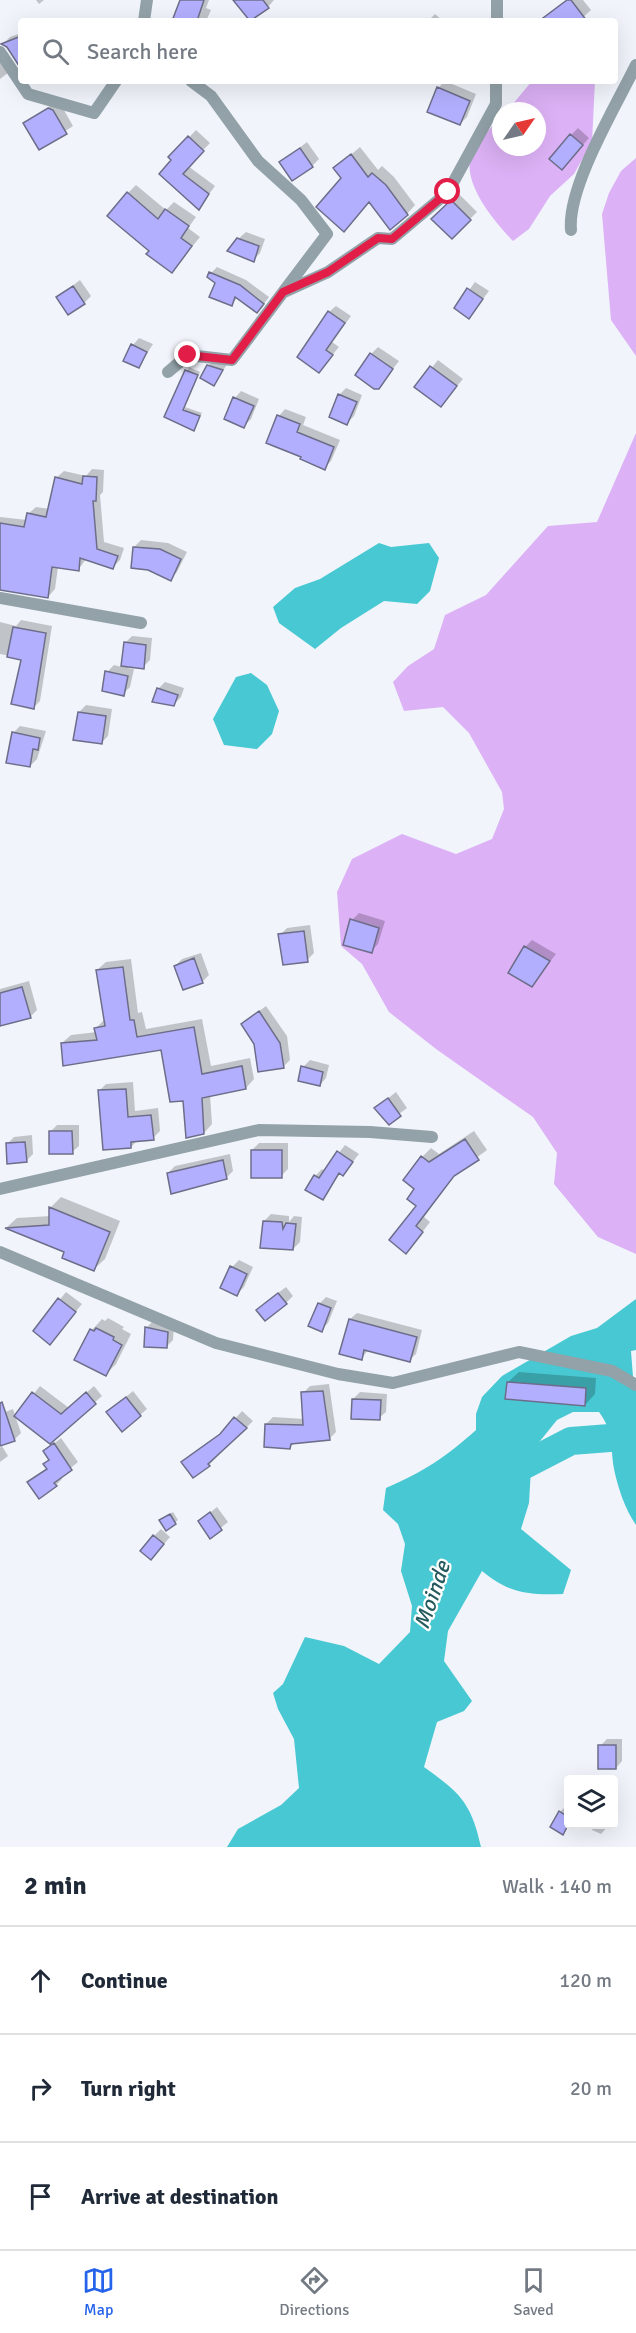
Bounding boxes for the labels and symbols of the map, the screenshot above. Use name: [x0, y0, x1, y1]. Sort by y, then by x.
north arrow: [492, 102, 546, 156]
route start: [434, 178, 460, 204]
route end: [174, 341, 200, 367]
water label: Moinde: [408, 1557, 456, 1632]

